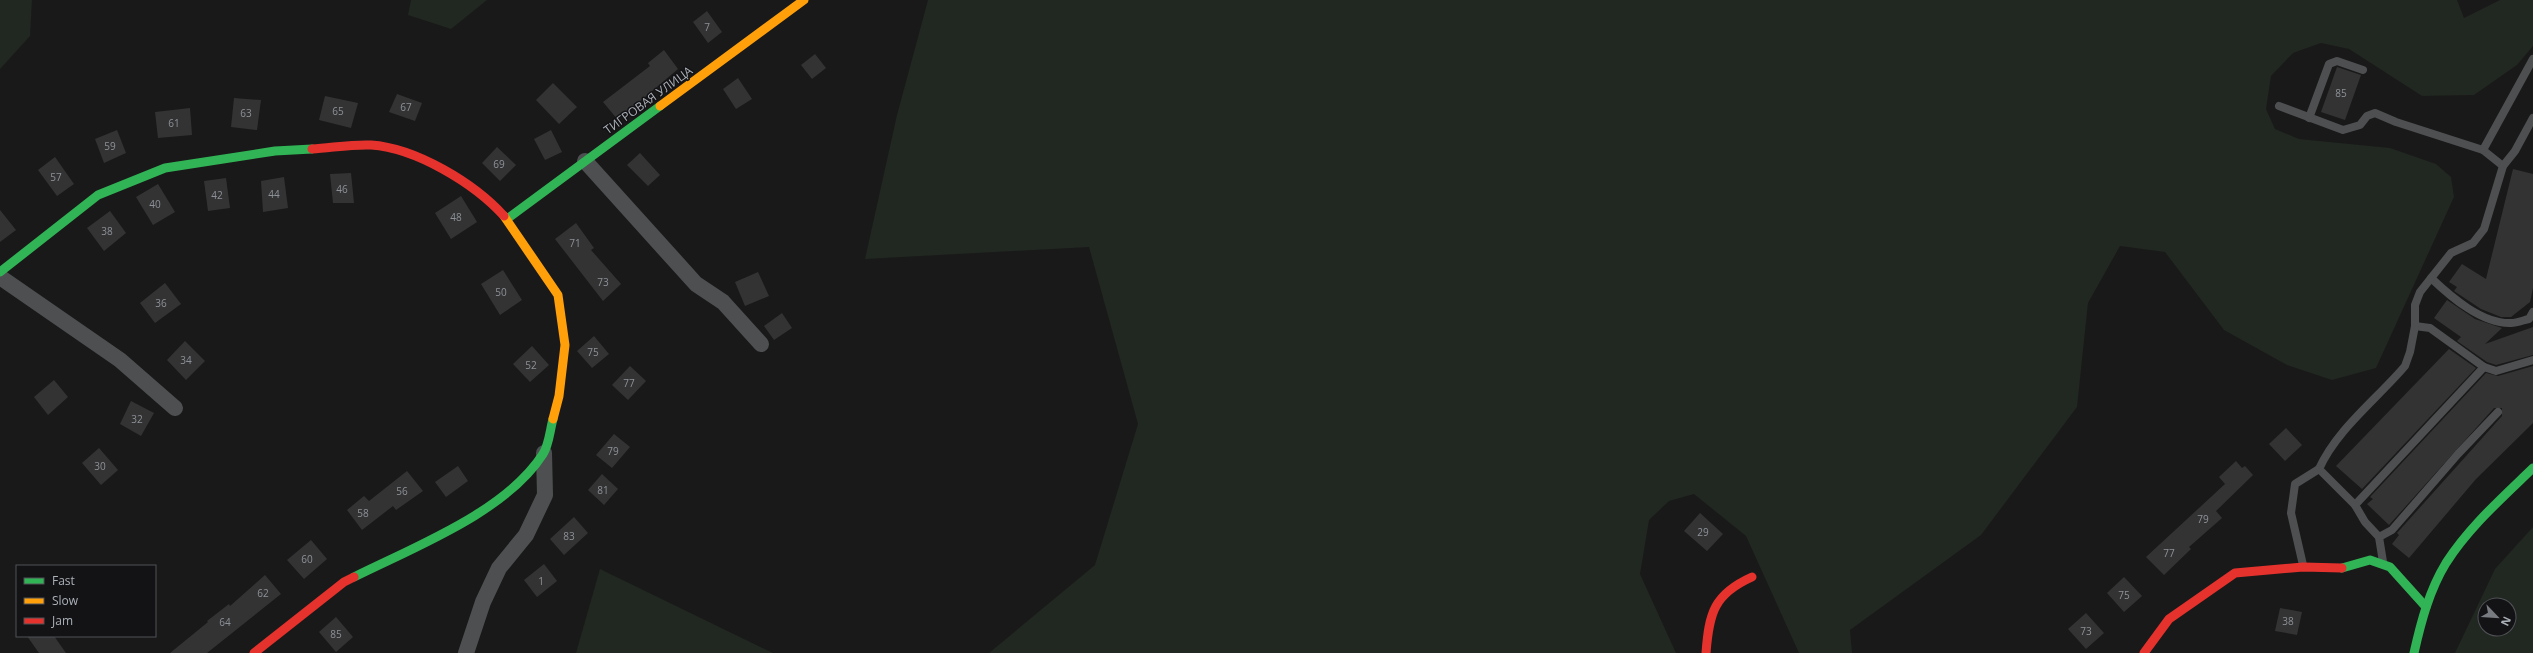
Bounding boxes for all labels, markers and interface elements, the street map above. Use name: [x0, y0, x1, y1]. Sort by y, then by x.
house number: 7: [704, 20, 710, 34]
street label: ТИГРОВАЯ УЛИЦА: [600, 62, 696, 138]
house number: 85: [2335, 86, 2347, 100]
house number: 67: [400, 100, 412, 114]
house number: 65: [332, 104, 344, 118]
house number: 63: [240, 106, 252, 120]
house number: 61: [168, 116, 180, 130]
house number: 59: [104, 139, 116, 153]
house number: 69: [493, 157, 505, 171]
house number: 57: [50, 170, 62, 184]
house number: 46: [336, 182, 348, 196]
house number: 44: [268, 187, 280, 201]
house number: 42: [211, 188, 223, 202]
house number: 40: [149, 197, 161, 211]
house number: 48: [450, 210, 462, 224]
house number: 38: [101, 224, 113, 238]
house number: 71: [569, 236, 581, 250]
house number: 73: [597, 275, 609, 289]
house number: 50: [495, 285, 507, 299]
house number: 36: [155, 296, 167, 310]
house number: 75: [587, 345, 599, 359]
house number: 34: [180, 353, 192, 367]
house number: 52: [525, 358, 537, 372]
house number: 77: [623, 376, 635, 390]
house number: 32: [131, 412, 143, 426]
house number: 79: [607, 444, 619, 458]
house number: 30: [94, 459, 106, 473]
house number: 81: [597, 483, 609, 497]
house number: 56: [396, 484, 408, 498]
house number: 58: [357, 506, 369, 520]
house number: 79: [2197, 512, 2209, 526]
house number: 29: [1697, 525, 1709, 539]
house number: 83: [563, 529, 575, 543]
house number: 77: [2163, 546, 2175, 560]
house number: 60: [301, 552, 313, 566]
legend: [16, 565, 156, 637]
text: Fast: [52, 572, 75, 589]
house number: 1: [538, 574, 544, 588]
house number: 62: [257, 586, 269, 600]
house number: 75: [2118, 588, 2130, 602]
text: Slow: [52, 592, 79, 609]
north arrow: [2477, 597, 2517, 637]
text: Jam: [51, 612, 73, 629]
house number: 38: [2282, 614, 2294, 628]
text: N: [2498, 614, 2515, 629]
house number: 64: [219, 615, 231, 629]
house number: 73: [2080, 624, 2092, 638]
house number: 85: [330, 627, 342, 641]

